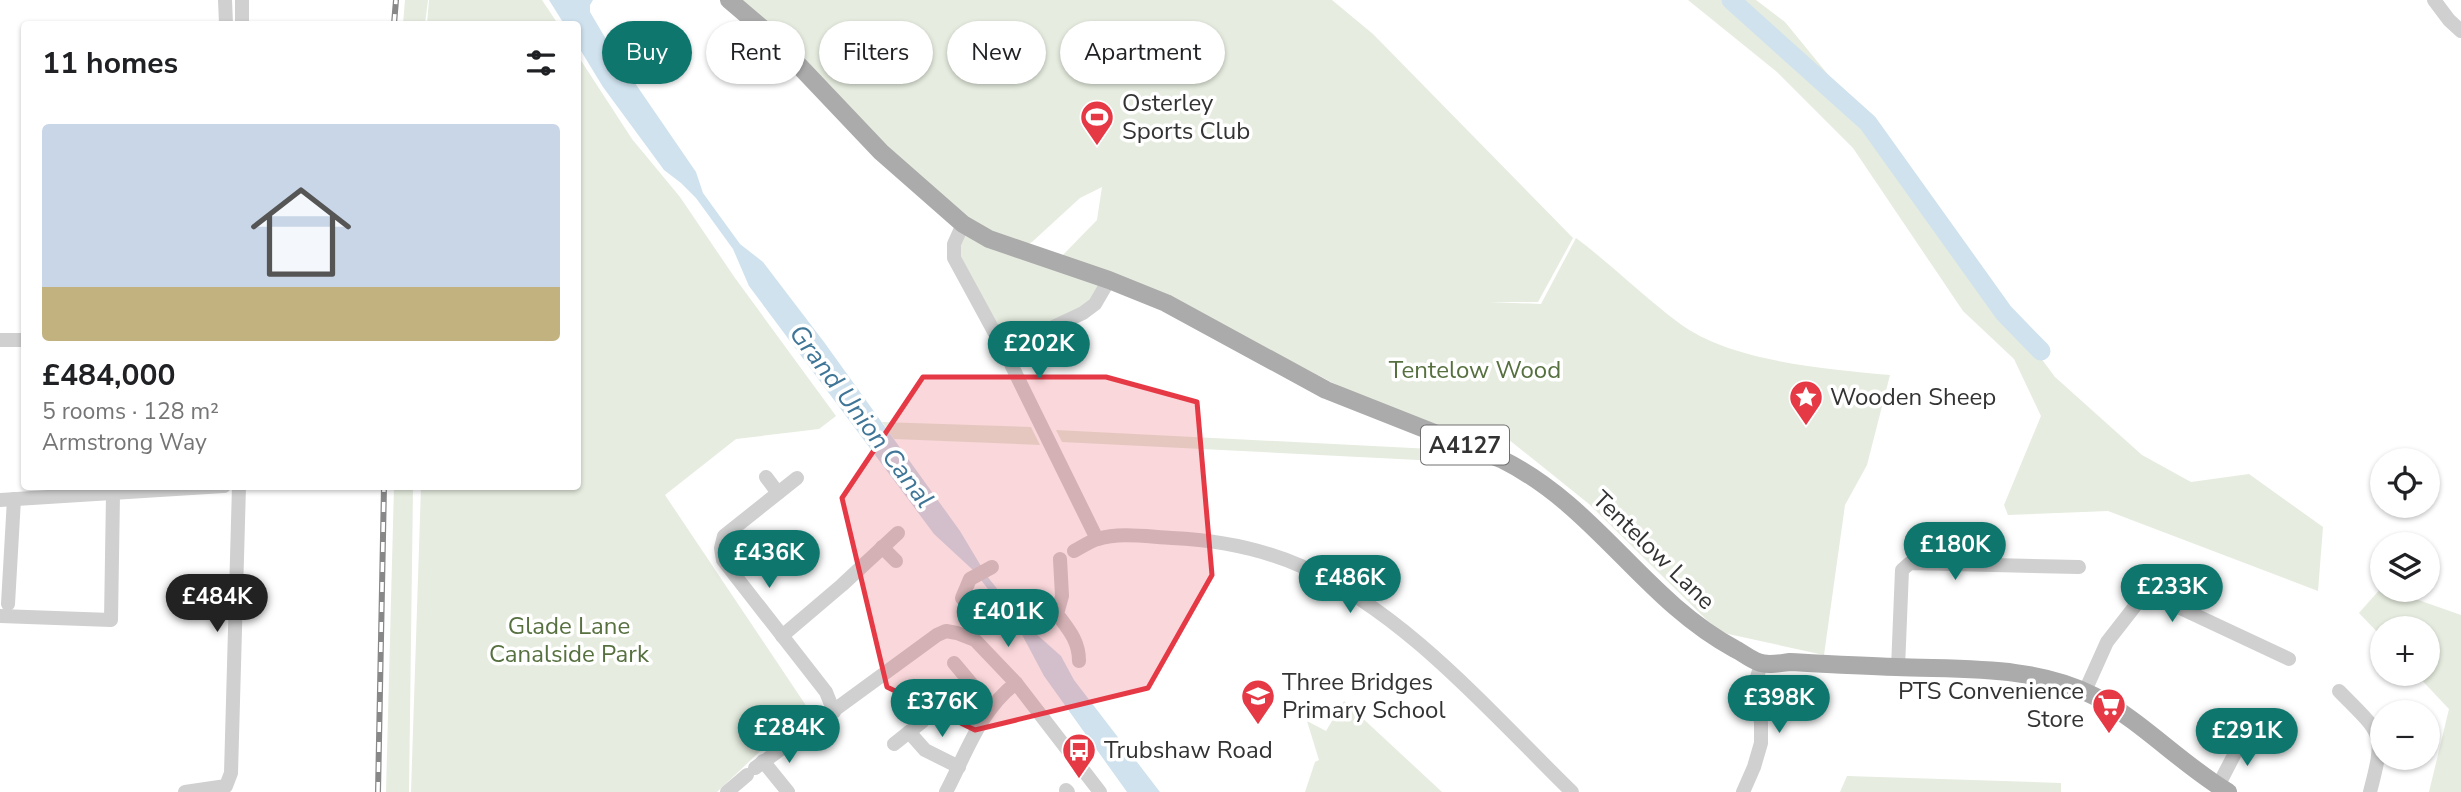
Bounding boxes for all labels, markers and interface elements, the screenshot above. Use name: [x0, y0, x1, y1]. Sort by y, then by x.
chip: Buy: [602, 21, 692, 84]
chip: Rent: [706, 21, 805, 84]
chip: Filters: [819, 21, 933, 84]
chip: New: [947, 21, 1046, 84]
chip: Apartment: [1060, 21, 1225, 84]
text: 11 homes: [42, 43, 178, 84]
icon: filters: [522, 44, 560, 82]
place label: Osterley Sports Club: [1122, 87, 1250, 147]
sports icon: Osterley Sports Club: [1078, 98, 1116, 147]
icon: home: [238, 169, 364, 295]
water label: Grand Union Canal: [781, 317, 942, 515]
pin: £202K: [990, 322, 1088, 381]
text: £202K: [1004, 328, 1074, 359]
park label: Tentelow Wood: [1389, 354, 1561, 386]
text: £484,000: [42, 355, 175, 396]
place icon: Wooden Sheep: [1787, 378, 1825, 427]
place label: Wooden Sheep: [1830, 381, 1996, 413]
text: 5 rooms · 128 m²: [42, 396, 219, 427]
road number: A4127: [1421, 426, 1509, 464]
text: Armstrong Way: [42, 427, 207, 458]
map controls: [2370, 448, 2440, 770]
button: locate: [2370, 448, 2440, 518]
street label: Tentelow Lane: [1586, 483, 1722, 617]
pin: £180K: [1906, 522, 2004, 582]
text: £180K: [1920, 529, 1990, 560]
pin: £436K: [720, 530, 818, 590]
button: layers: [2370, 532, 2440, 602]
text: £436K: [734, 537, 804, 568]
pin: £486K: [1301, 556, 1399, 615]
text: £486K: [1315, 562, 1385, 593]
pin: £233K: [2123, 564, 2221, 624]
text: £233K: [2137, 571, 2207, 602]
pin: £484K: [168, 574, 266, 634]
text: £484K: [182, 581, 252, 612]
pin: £401K: [959, 590, 1057, 649]
text: £401K: [973, 596, 1043, 627]
park label: Glade Lane Canalside Park: [489, 610, 650, 670]
button: +: [2370, 616, 2440, 686]
place label: Three Bridges Primary School: [1282, 666, 1446, 726]
place label: PTS Convenience Store: [1898, 675, 2084, 735]
pin: £398K: [1730, 676, 1828, 735]
school or university icon: Three Bridges Primary School: [1239, 677, 1277, 726]
pin: £376K: [893, 680, 991, 739]
text: £398K: [1744, 682, 1814, 713]
text: £376K: [907, 686, 977, 717]
supermarket icon: PTS Convenience Store: [2090, 686, 2128, 735]
button: −: [2370, 700, 2440, 770]
pin: £284K: [740, 706, 838, 765]
pin: £291K: [2198, 708, 2296, 768]
text: £284K: [754, 712, 824, 743]
text: £291K: [2212, 715, 2282, 746]
bus stop icon: Trubshaw Road: [1060, 731, 1098, 780]
place label: Trubshaw Road: [1104, 734, 1273, 766]

